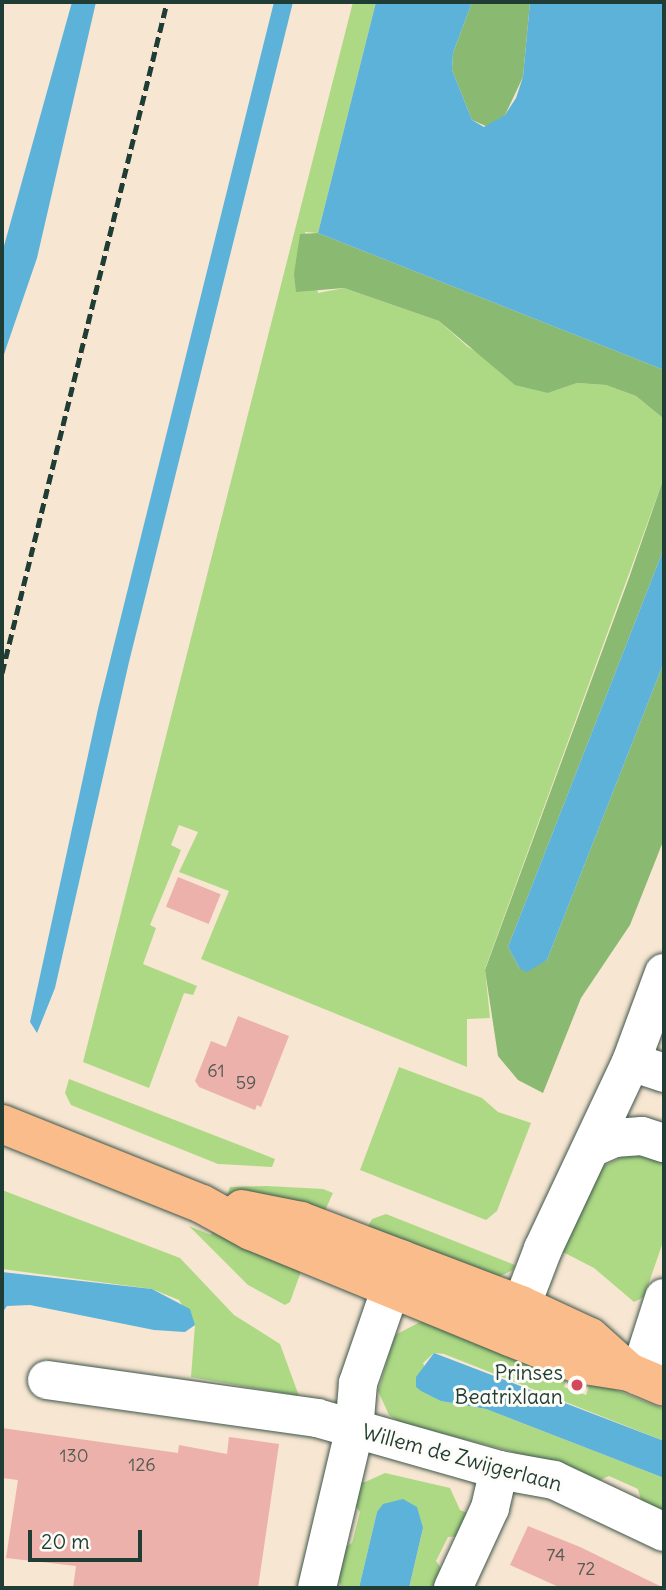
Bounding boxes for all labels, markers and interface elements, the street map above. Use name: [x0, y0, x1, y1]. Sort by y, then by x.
house number: 61: [207, 1060, 225, 1082]
house number: 59: [236, 1072, 256, 1094]
place label: Prinses Beatrixlaan: [454, 1360, 563, 1410]
marker: Prinses Beatrixlaan: [569, 1377, 585, 1393]
street label: Willem de Zwijgerlaan: [359, 1419, 565, 1497]
house number: 130: [59, 1445, 89, 1467]
house number: 126: [128, 1454, 156, 1476]
scale bar: [32, 1516, 145, 1560]
text: 20 m: [41, 1528, 90, 1555]
house number: 74: [547, 1544, 565, 1566]
house number: 72: [577, 1558, 595, 1580]

